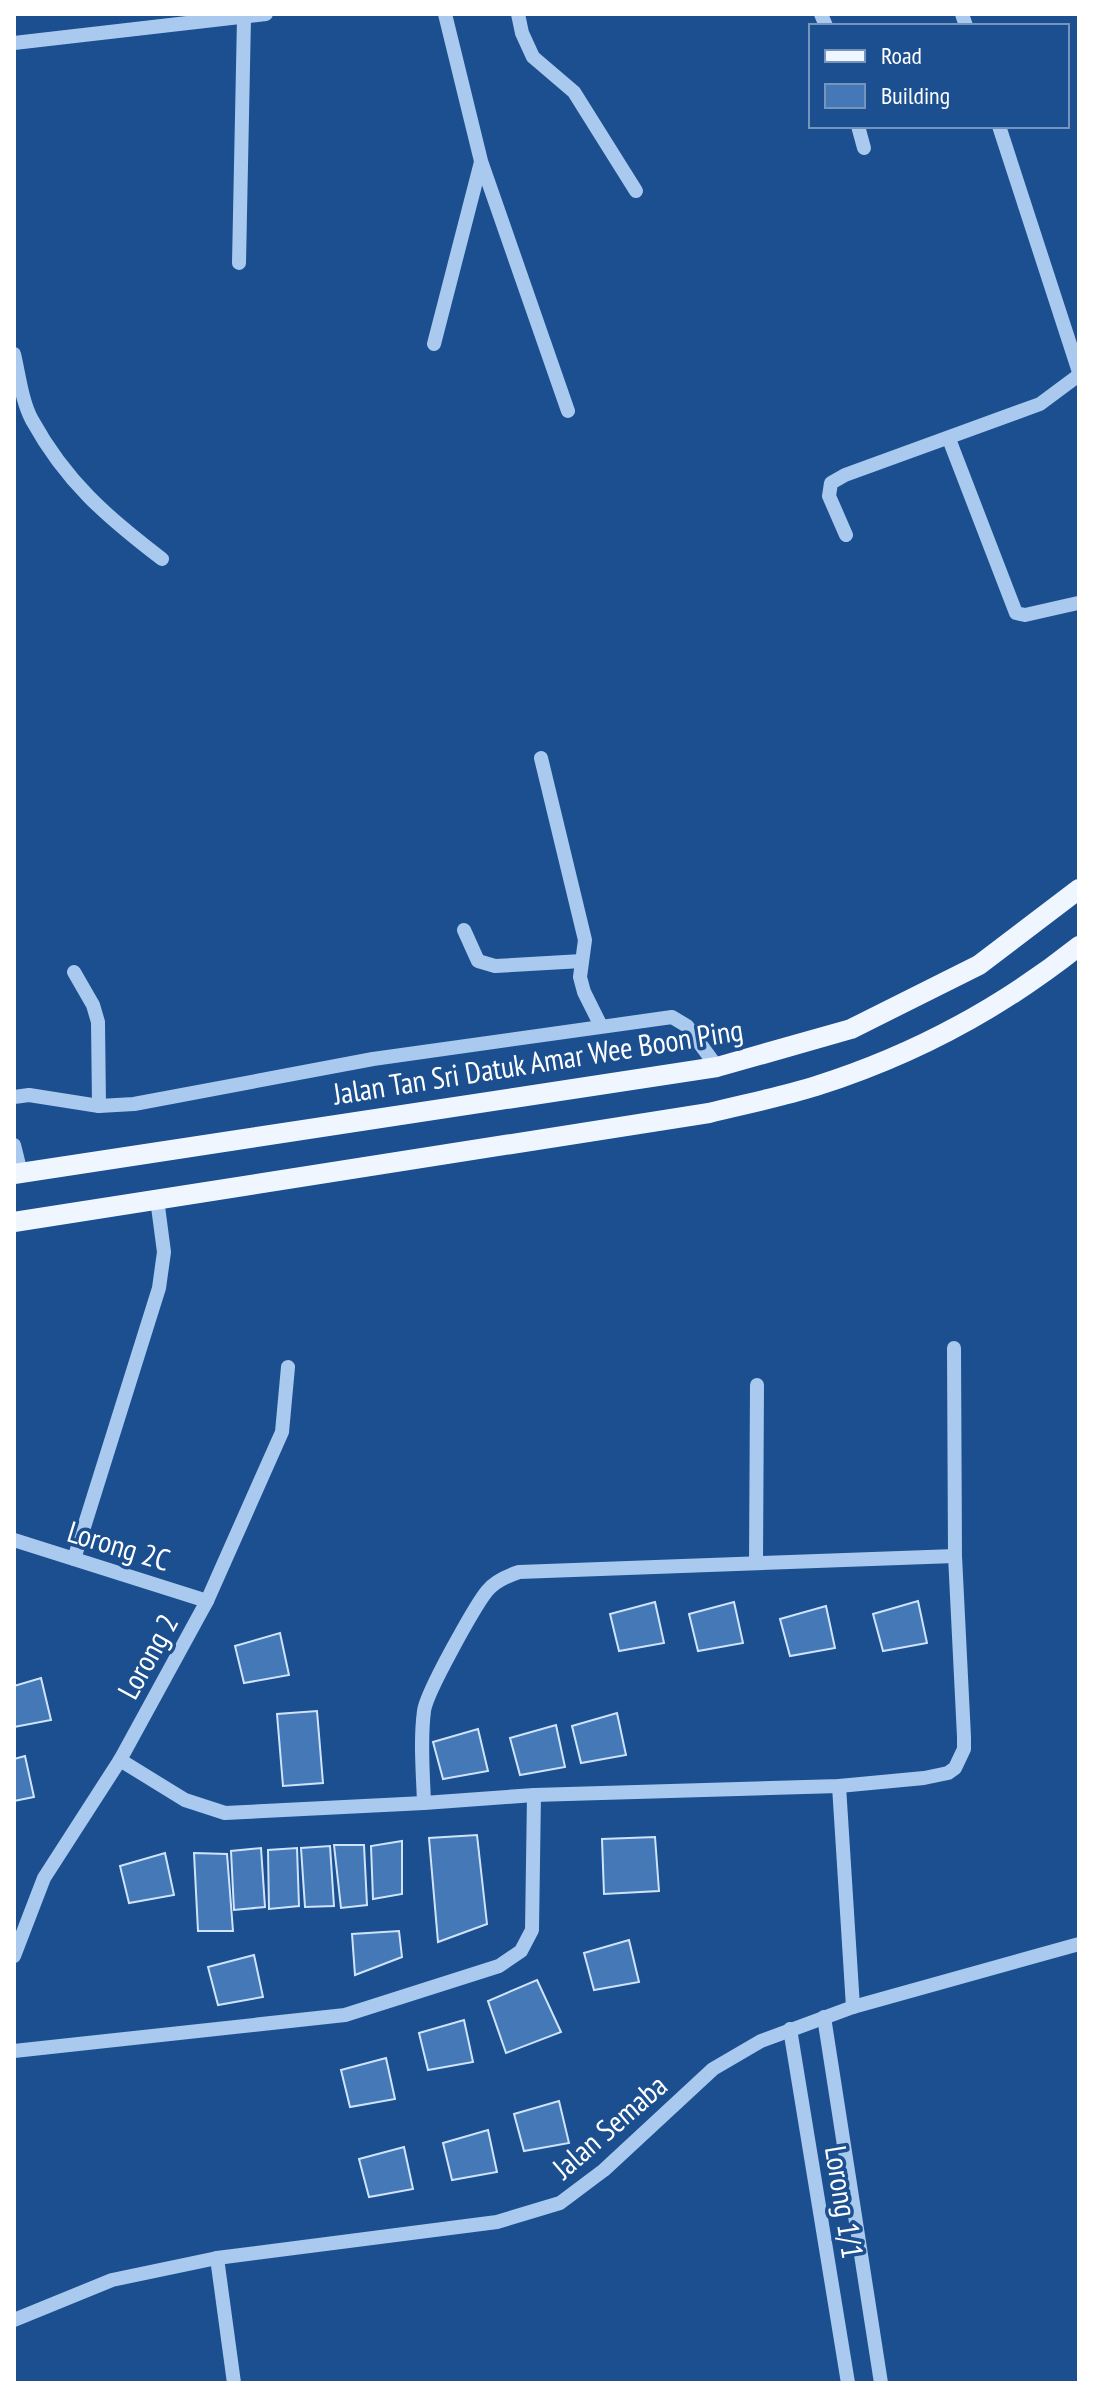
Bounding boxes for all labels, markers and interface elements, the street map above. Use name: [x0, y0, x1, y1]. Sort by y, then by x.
legend: [809, 24, 1069, 128]
text: Road: [881, 40, 922, 71]
text: Building: [881, 80, 950, 111]
street label: Jalan Tan Sri Datuk Amar Wee Boon Ping: [329, 1009, 746, 1113]
street label: Lorong 2C: [63, 1511, 175, 1579]
street label: Lorong 2: [108, 1607, 186, 1705]
street label: Jalan Semaba: [543, 2066, 674, 2187]
street label: Lorong 1/1: [817, 2143, 873, 2261]

